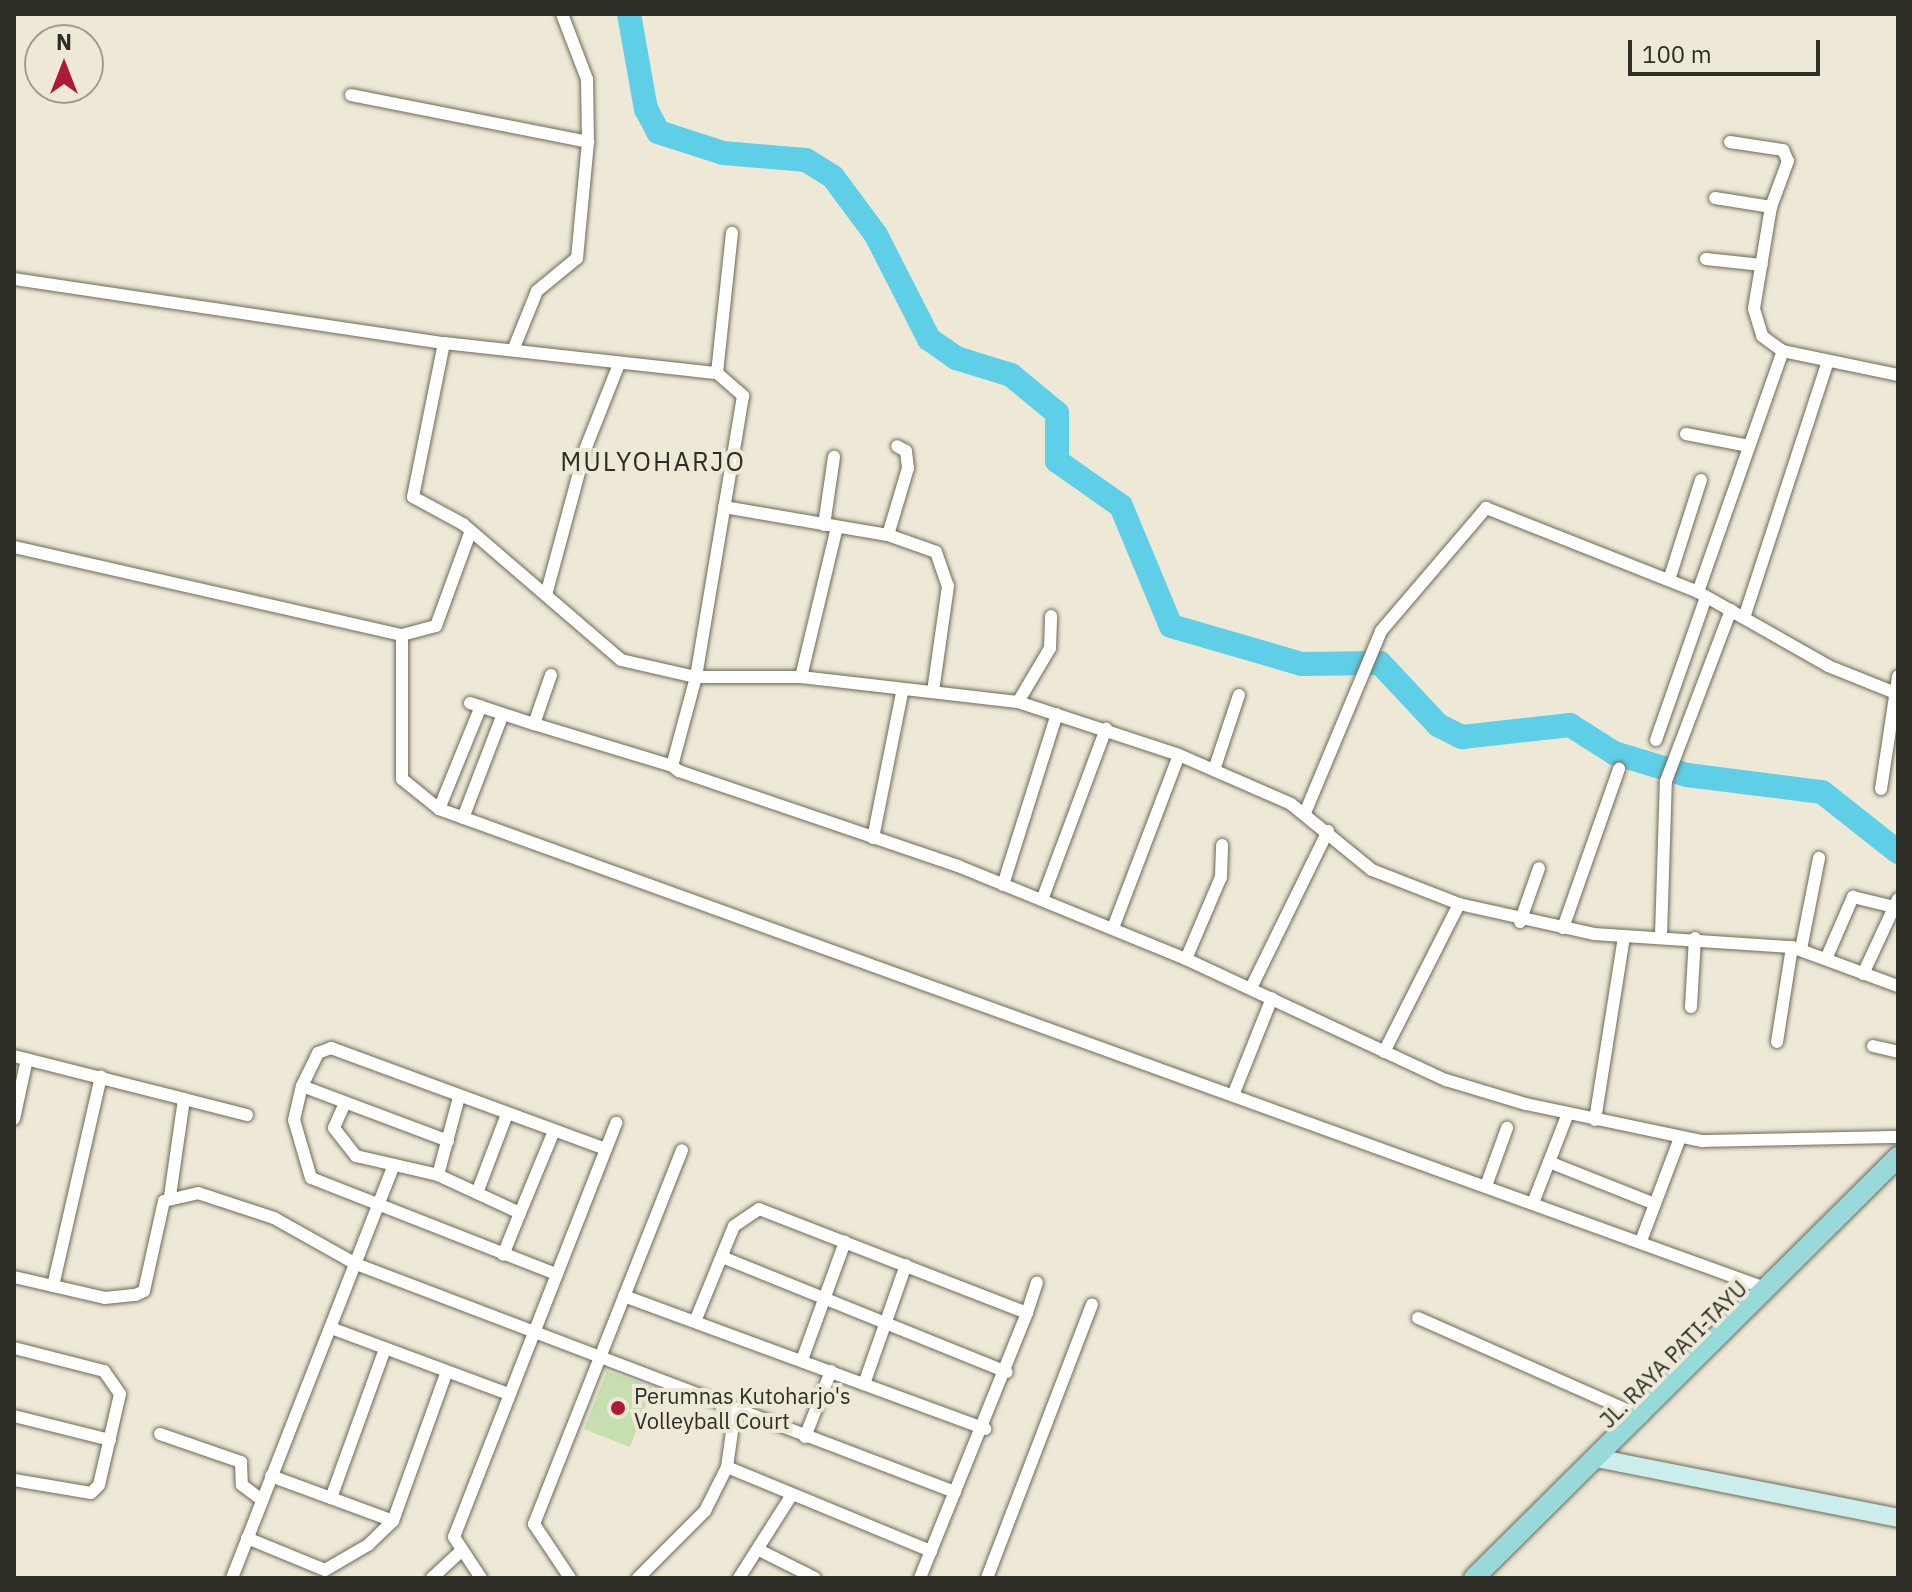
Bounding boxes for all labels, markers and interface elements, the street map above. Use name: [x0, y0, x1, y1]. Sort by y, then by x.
north arrow: [24, 24, 104, 104]
scale bar: [1632, 24, 1824, 74]
text: N: [56, 27, 72, 56]
text: 100 m: [1642, 38, 1712, 70]
district label: MULYOHARJO: [560, 446, 746, 478]
street label: JL. RAYA PATI-TAYU: [1594, 1275, 1752, 1433]
place label: Perumnas Kutoharjo's Volleyball Court: [634, 1382, 851, 1434]
marker: Perumnas Kutoharjo's Volleyball Court: [609, 1399, 627, 1417]

